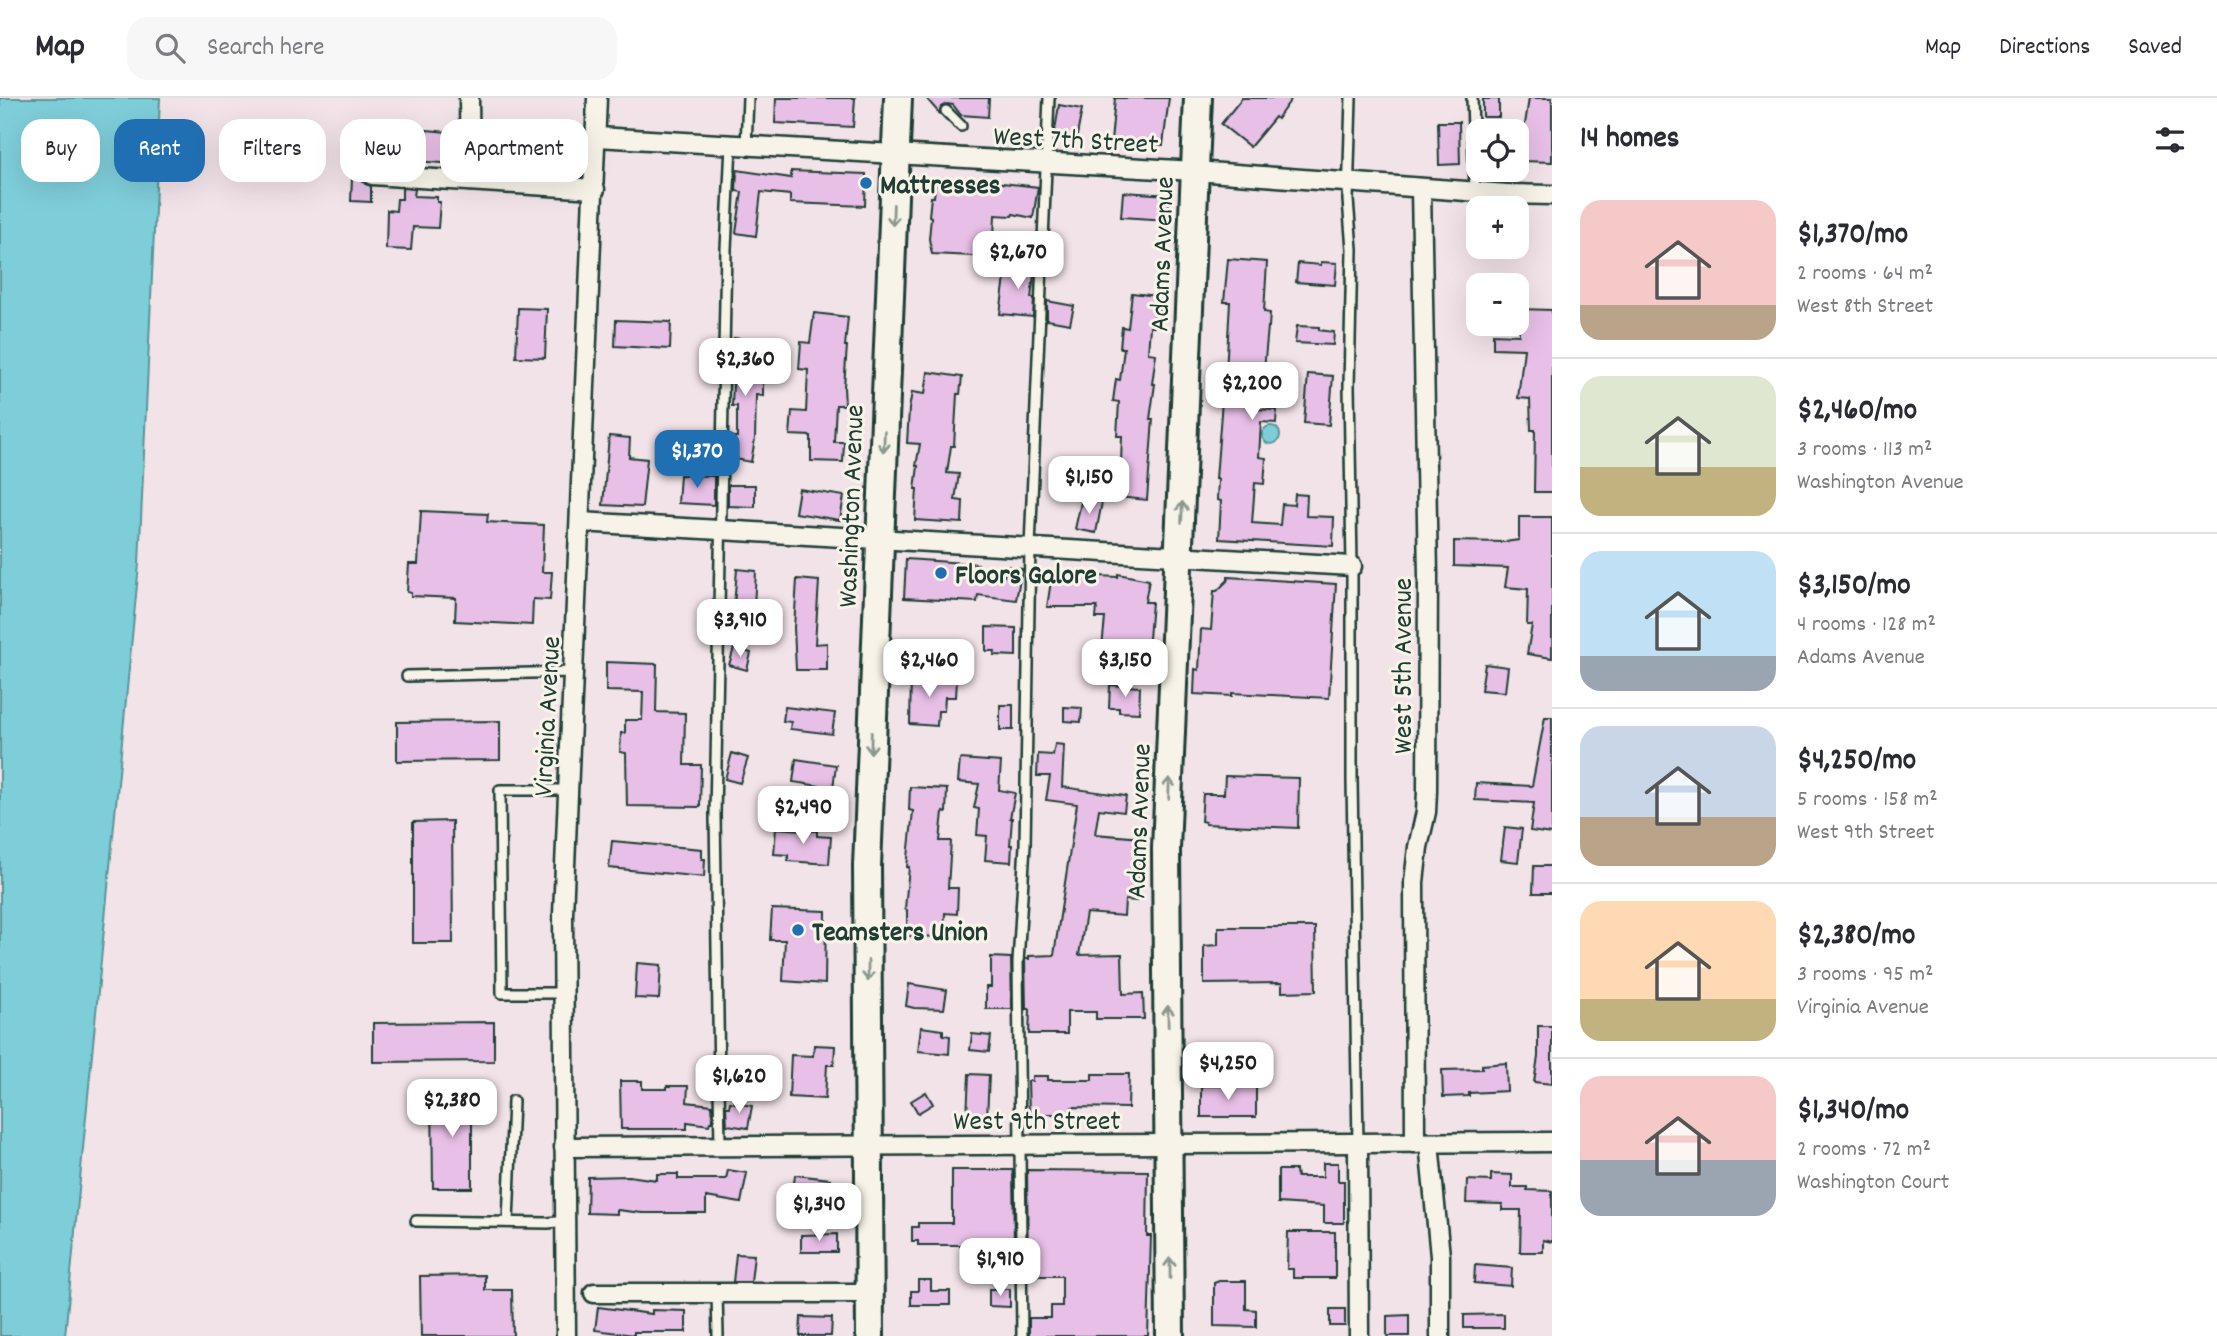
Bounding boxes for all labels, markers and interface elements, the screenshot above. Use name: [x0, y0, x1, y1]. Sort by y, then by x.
search box: [127, 17, 617, 80]
text: Map: [35, 25, 85, 72]
icon: search: [151, 29, 189, 67]
text: Search here: [207, 30, 325, 67]
text: Map: [1925, 31, 1961, 65]
text: Directions: [1999, 31, 2090, 65]
text: Saved: [2128, 31, 2182, 65]
chip: Buy: [21, 119, 100, 182]
chip: Rent: [114, 119, 205, 182]
chip: Filters: [219, 119, 326, 182]
chip: New: [340, 119, 426, 182]
chip: Apartment: [440, 119, 588, 182]
street label: West 7th Street: [992, 119, 1159, 167]
map controls: [1466, 119, 1529, 336]
button: locate: [1466, 119, 1529, 182]
text: 14 homes: [1580, 119, 1679, 162]
icon: filters: [2151, 121, 2189, 159]
place label: Mattresses: [880, 168, 1001, 208]
marker: Mattresses: [858, 175, 874, 191]
street label: Adams Avenue: [1142, 176, 1188, 333]
button: +: [1466, 196, 1529, 259]
one-way arrow: [887, 203, 900, 226]
text: $1,370/mo: [1797, 215, 1908, 258]
icon: home: [1636, 228, 1720, 312]
pin: $2,670: [961, 232, 1075, 291]
text: $2,670: [989, 237, 1047, 270]
text: 2 rooms · 64 m²: [1797, 258, 1933, 291]
button: −: [1466, 273, 1529, 336]
text: West 8th Street: [1797, 291, 1933, 324]
pin: $2,360: [688, 338, 802, 398]
text: $2,360: [715, 344, 775, 377]
pin: $2,200: [1195, 362, 1309, 422]
text: $2,200: [1221, 368, 1283, 401]
text: $2,460/mo: [1797, 391, 1917, 434]
street label: Washington Avenue: [830, 404, 878, 608]
icon: home: [1636, 404, 1720, 488]
pin: $1,370: [640, 430, 754, 490]
one-way arrow: [877, 431, 890, 454]
text: 3 rooms · 113 m²: [1797, 434, 1933, 467]
text: $1,370: [671, 436, 723, 469]
pin: $1,150: [1032, 456, 1146, 516]
text: $1,150: [1064, 462, 1114, 495]
text: Washington Avenue: [1797, 467, 1964, 500]
one-way arrow: [1175, 501, 1188, 524]
place label: Floors Galore: [955, 558, 1097, 598]
marker: Floors Galore: [933, 565, 949, 581]
text: $3,150/mo: [1797, 566, 1911, 609]
street label: West 5th Avenue: [1386, 578, 1426, 754]
icon: home: [1636, 579, 1720, 663]
pin: $3,910: [683, 600, 797, 659]
text: $3,910: [713, 605, 767, 638]
text: 4 rooms · 128 m²: [1797, 609, 1936, 642]
street label: Virginia Avenue: [526, 635, 574, 797]
pin: $2,460: [872, 640, 986, 699]
pin: $3,150: [1068, 640, 1182, 699]
text: Adams Avenue: [1797, 642, 1925, 675]
text: $2,460: [899, 645, 959, 678]
text: $3,150: [1098, 645, 1152, 678]
one-way arrow: [864, 731, 877, 754]
text: $4,250/mo: [1797, 741, 1916, 784]
street label: Adams Avenue: [1119, 743, 1165, 900]
icon: home: [1636, 754, 1720, 838]
one-way arrow: [1162, 777, 1175, 800]
text: 5 rooms · 158 m²: [1797, 784, 1938, 817]
pin: $2,490: [746, 786, 860, 846]
text: $2,490: [774, 792, 832, 825]
text: West 9th Street: [1797, 817, 1934, 850]
place label: Teamsters Union: [812, 915, 988, 955]
text: $2,380/mo: [1797, 916, 1915, 959]
marker: Teamsters Union: [790, 922, 806, 938]
icon: home: [1636, 929, 1720, 1013]
one-way arrow: [861, 959, 874, 982]
text: 3 rooms · 95 m²: [1797, 959, 1933, 992]
text: Virginia Avenue: [1797, 992, 1929, 1025]
one-way arrow: [1161, 1005, 1174, 1028]
pin: $4,250: [1171, 1042, 1285, 1102]
text: $4,250: [1199, 1048, 1257, 1081]
pin: $1,620: [682, 1056, 796, 1115]
text: $1,620: [712, 1061, 766, 1094]
pin: $2,380: [395, 1080, 509, 1139]
text: $2,380: [423, 1085, 481, 1118]
text: $1,340/mo: [1797, 1091, 1909, 1134]
street label: West 9th Street: [953, 1104, 1121, 1144]
icon: home: [1636, 1104, 1720, 1188]
text: 2 rooms · 72 m²: [1797, 1134, 1931, 1167]
text: Washington Court: [1797, 1167, 1949, 1200]
pin: $1,340: [762, 1184, 876, 1243]
text: $1,340: [792, 1189, 846, 1222]
pin: $1,910: [943, 1238, 1057, 1298]
text: $1,910: [975, 1244, 1025, 1277]
one-way arrow: [1163, 1257, 1177, 1280]

